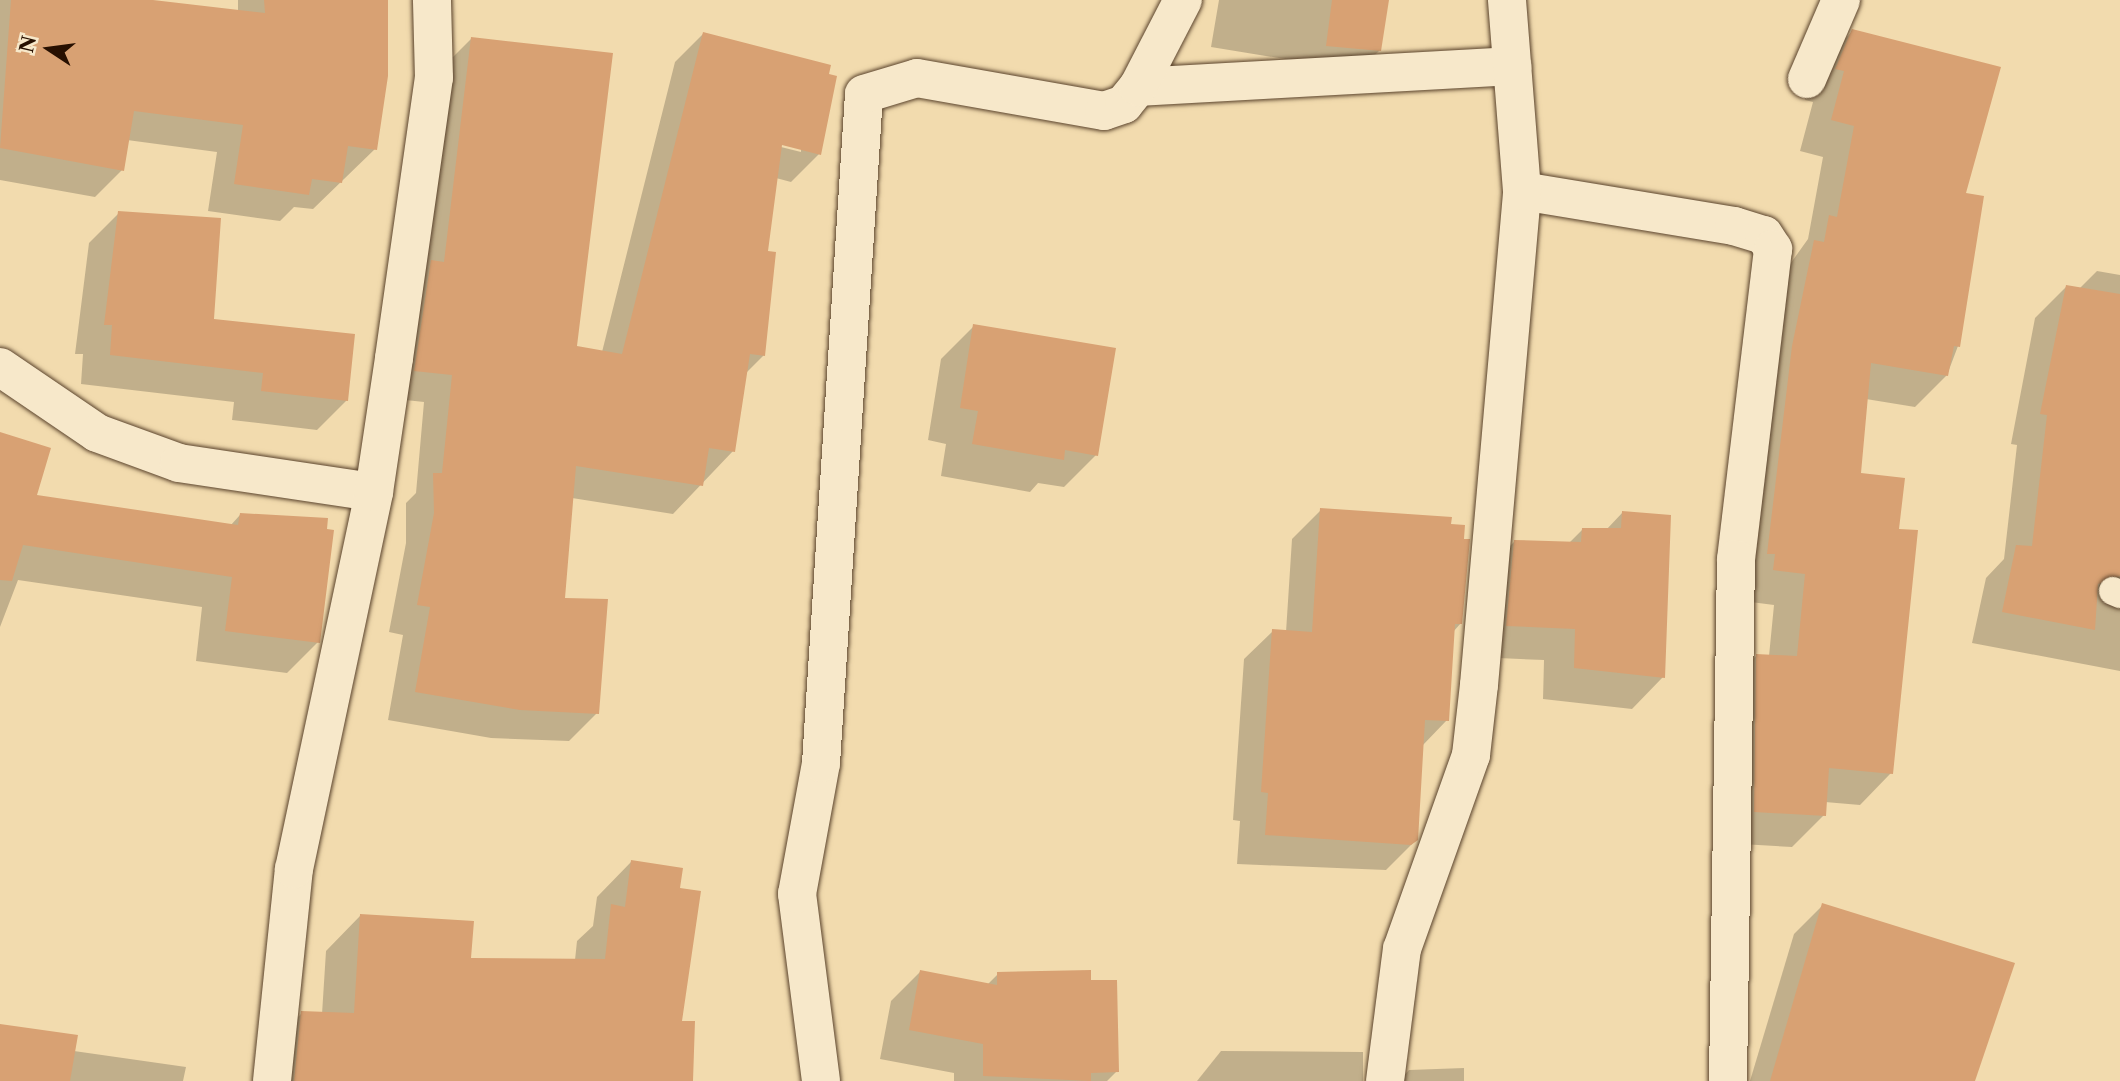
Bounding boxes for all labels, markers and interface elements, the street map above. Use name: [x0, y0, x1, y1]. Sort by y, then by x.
north arrow: [14, 14, 84, 84]
text: N: [15, 34, 41, 55]

